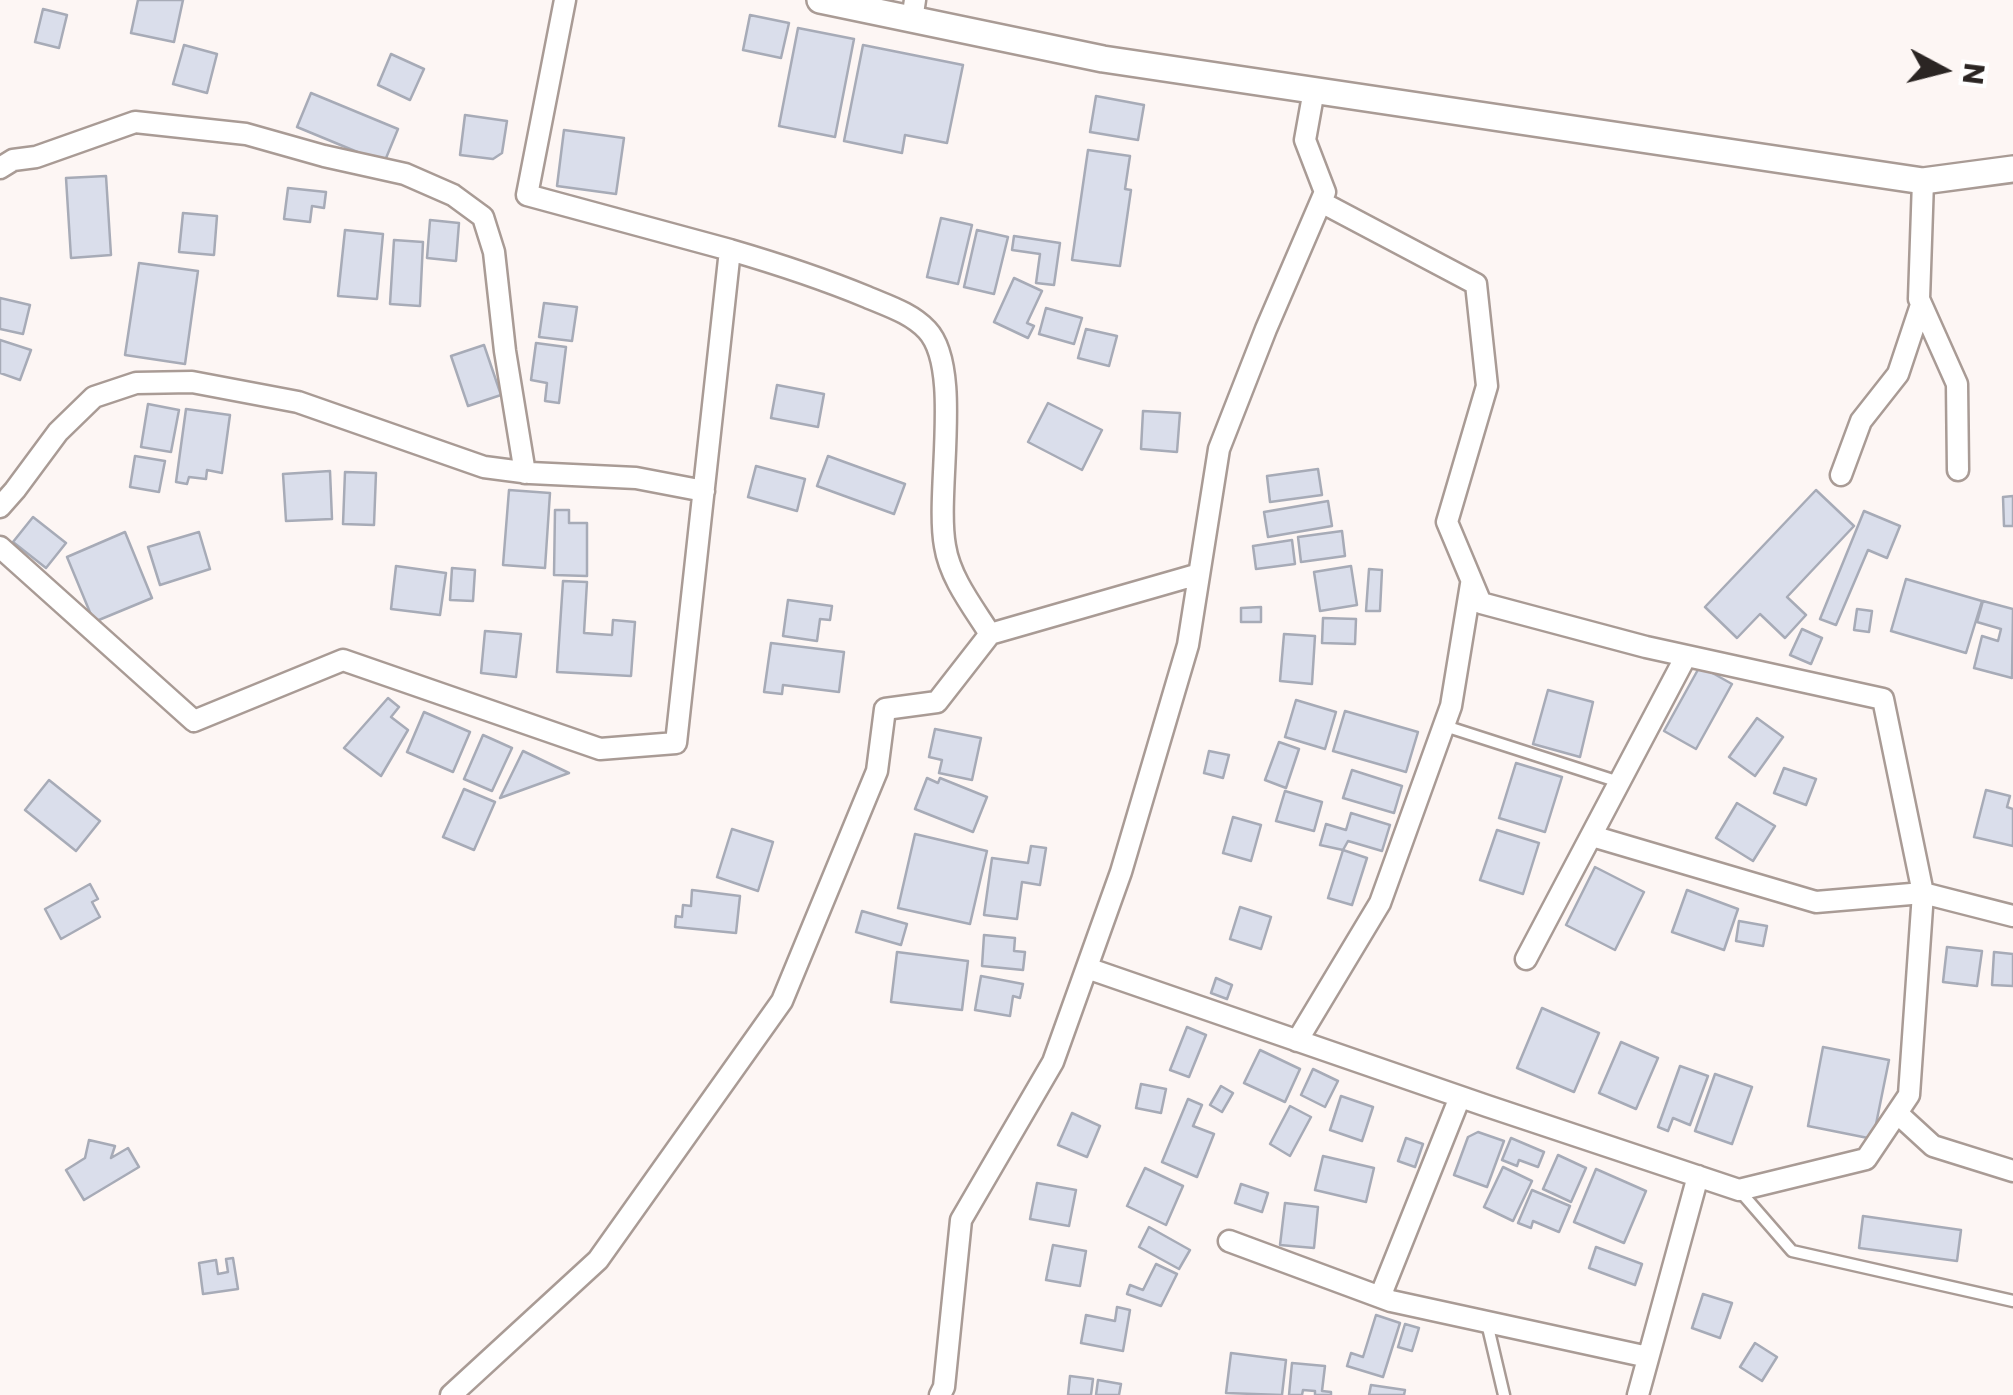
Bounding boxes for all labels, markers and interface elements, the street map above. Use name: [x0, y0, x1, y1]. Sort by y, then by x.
north arrow: [1893, 20, 1993, 120]
text: N: [1953, 61, 1994, 87]

